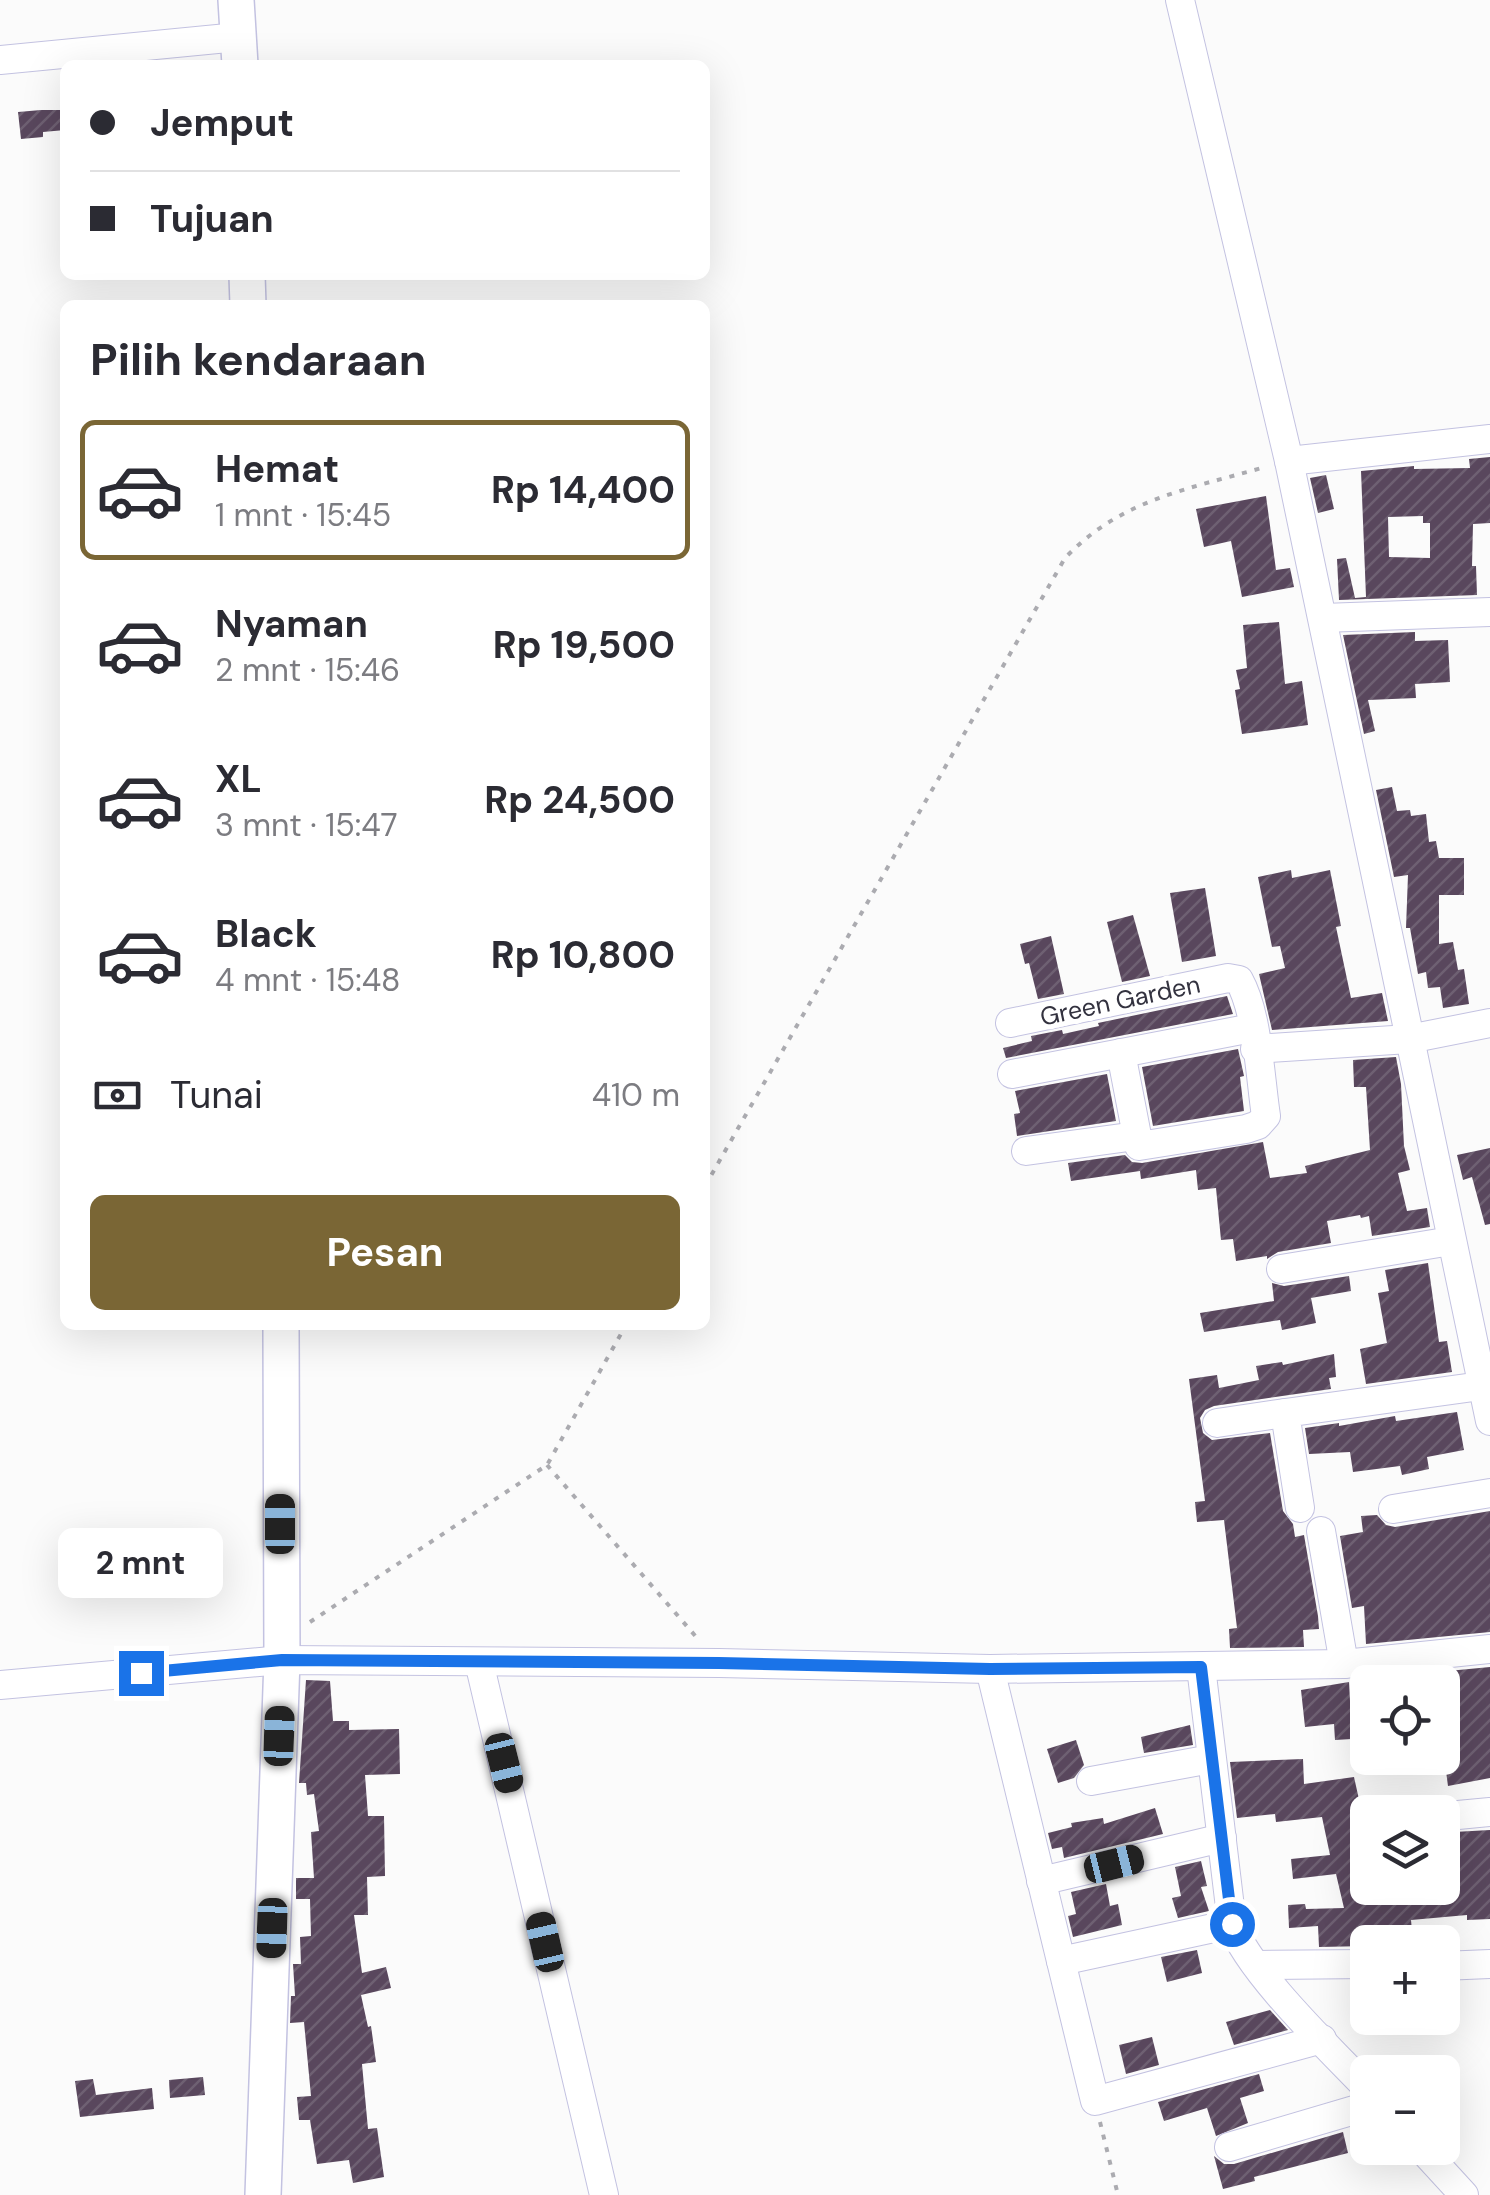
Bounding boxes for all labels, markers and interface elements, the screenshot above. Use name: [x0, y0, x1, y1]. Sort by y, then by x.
text: Jemput: [150, 98, 294, 148]
text: Tujuan: [150, 194, 274, 244]
text: Pilih kendaraan: [90, 330, 426, 389]
text: Hemat: [215, 444, 339, 494]
icon: car: [95, 445, 185, 535]
text: Rp 14,400: [491, 465, 675, 515]
text: 1 mnt · 15:45: [215, 494, 391, 536]
text: Nyaman: [215, 599, 368, 649]
icon: car: [95, 600, 185, 690]
text: Rp 19,500: [493, 620, 675, 670]
text: 2 mnt · 15:46: [215, 649, 400, 691]
text: XL: [215, 754, 262, 804]
icon: car: [95, 755, 185, 845]
text: Rp 24,500: [484, 775, 675, 825]
text: 3 mnt · 15:47: [215, 804, 398, 846]
text: Black: [215, 909, 317, 959]
icon: car: [95, 910, 185, 1000]
text: Rp 10,800: [491, 930, 675, 980]
text: 4 mnt · 15:48: [215, 959, 401, 1001]
street label: Green Garden: [1037, 967, 1203, 1034]
icon: cash: [90, 1068, 145, 1123]
text: Tunai: [170, 1070, 263, 1120]
text: 410 m: [592, 1074, 680, 1116]
button: Pesan: [90, 1195, 680, 1310]
car: [265, 1494, 295, 1554]
callout: 2 mnt: [58, 1528, 224, 1598]
text: 2 mnt: [96, 1542, 185, 1584]
route end: [119, 1651, 164, 1696]
map controls: [1350, 1665, 1460, 2165]
button: locate: [1350, 1665, 1460, 1775]
car: [263, 1705, 295, 1767]
car: [482, 1730, 526, 1796]
button: layers: [1350, 1795, 1460, 1905]
car: [1081, 1842, 1147, 1886]
car: [256, 1897, 288, 1959]
route start: [1210, 1902, 1255, 1947]
car: [524, 1909, 566, 1975]
button: +: [1350, 1925, 1460, 2035]
button: −: [1350, 2055, 1460, 2165]

